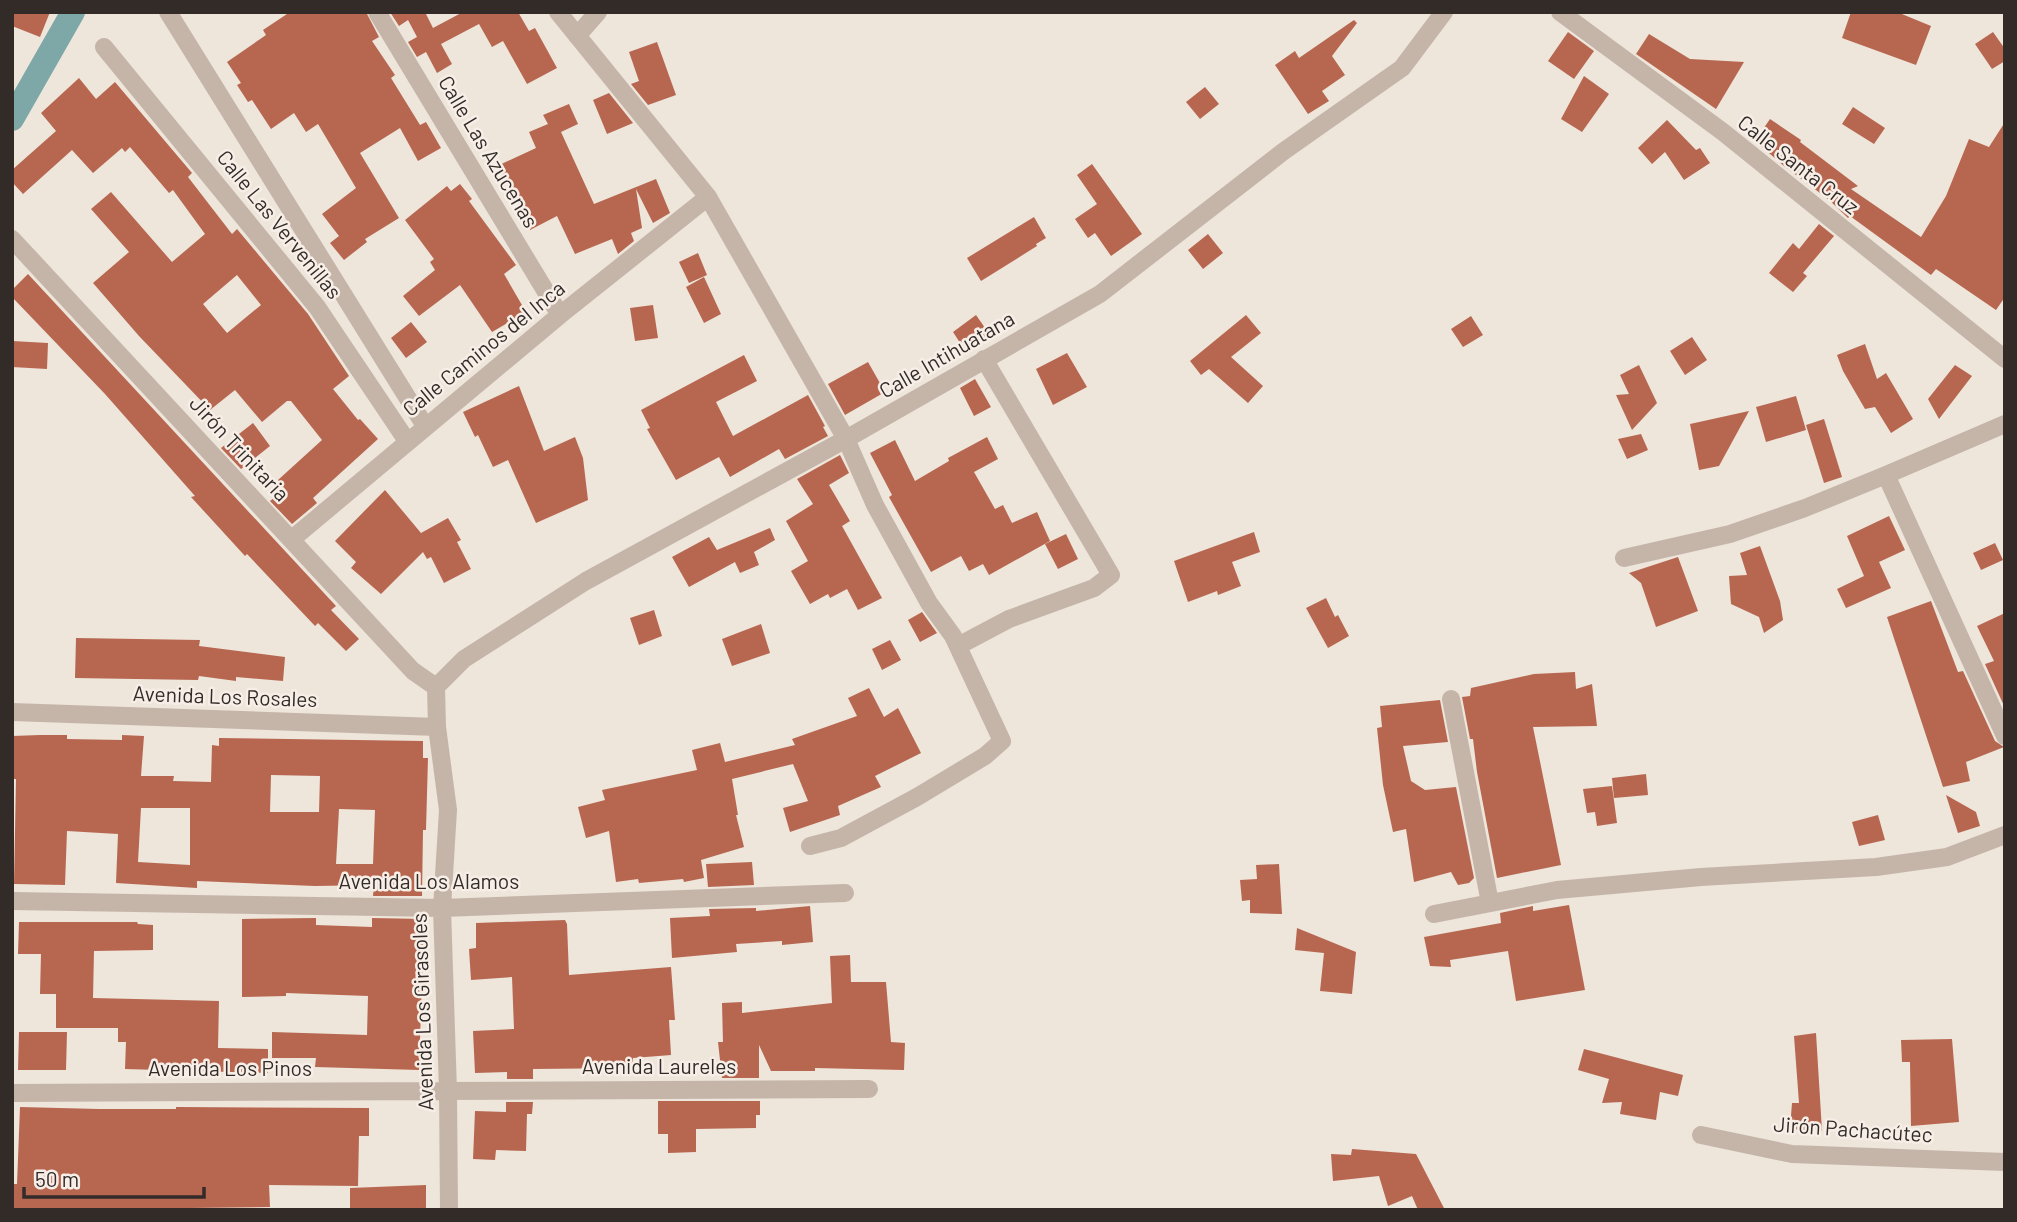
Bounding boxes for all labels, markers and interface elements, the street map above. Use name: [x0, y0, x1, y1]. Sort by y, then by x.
street label: Calle Las Azucenas: [434, 71, 545, 232]
street label: Calle Santa Cruz: [1734, 109, 1864, 219]
street label: Calle Las Vervenillas: [213, 145, 348, 303]
street label: Calle Caminos del Inca: [397, 275, 569, 421]
street label: Calle Intihuatana: [874, 305, 1018, 402]
street label: Jirón Trinitaria: [185, 390, 295, 506]
street label: Avenida Los Rosales: [132, 680, 318, 711]
street label: Avenida Los Alamos: [339, 868, 519, 893]
street label: Avenida Los Girasoles: [406, 913, 437, 1111]
street label: Avenida Laureles: [582, 1053, 736, 1078]
street label: Avenida Los Pinos: [148, 1055, 312, 1080]
street label: Jirón Pachacútec: [1773, 1110, 1934, 1147]
scale bar: [24, 1156, 205, 1200]
text: 50 m: [35, 1166, 79, 1191]

